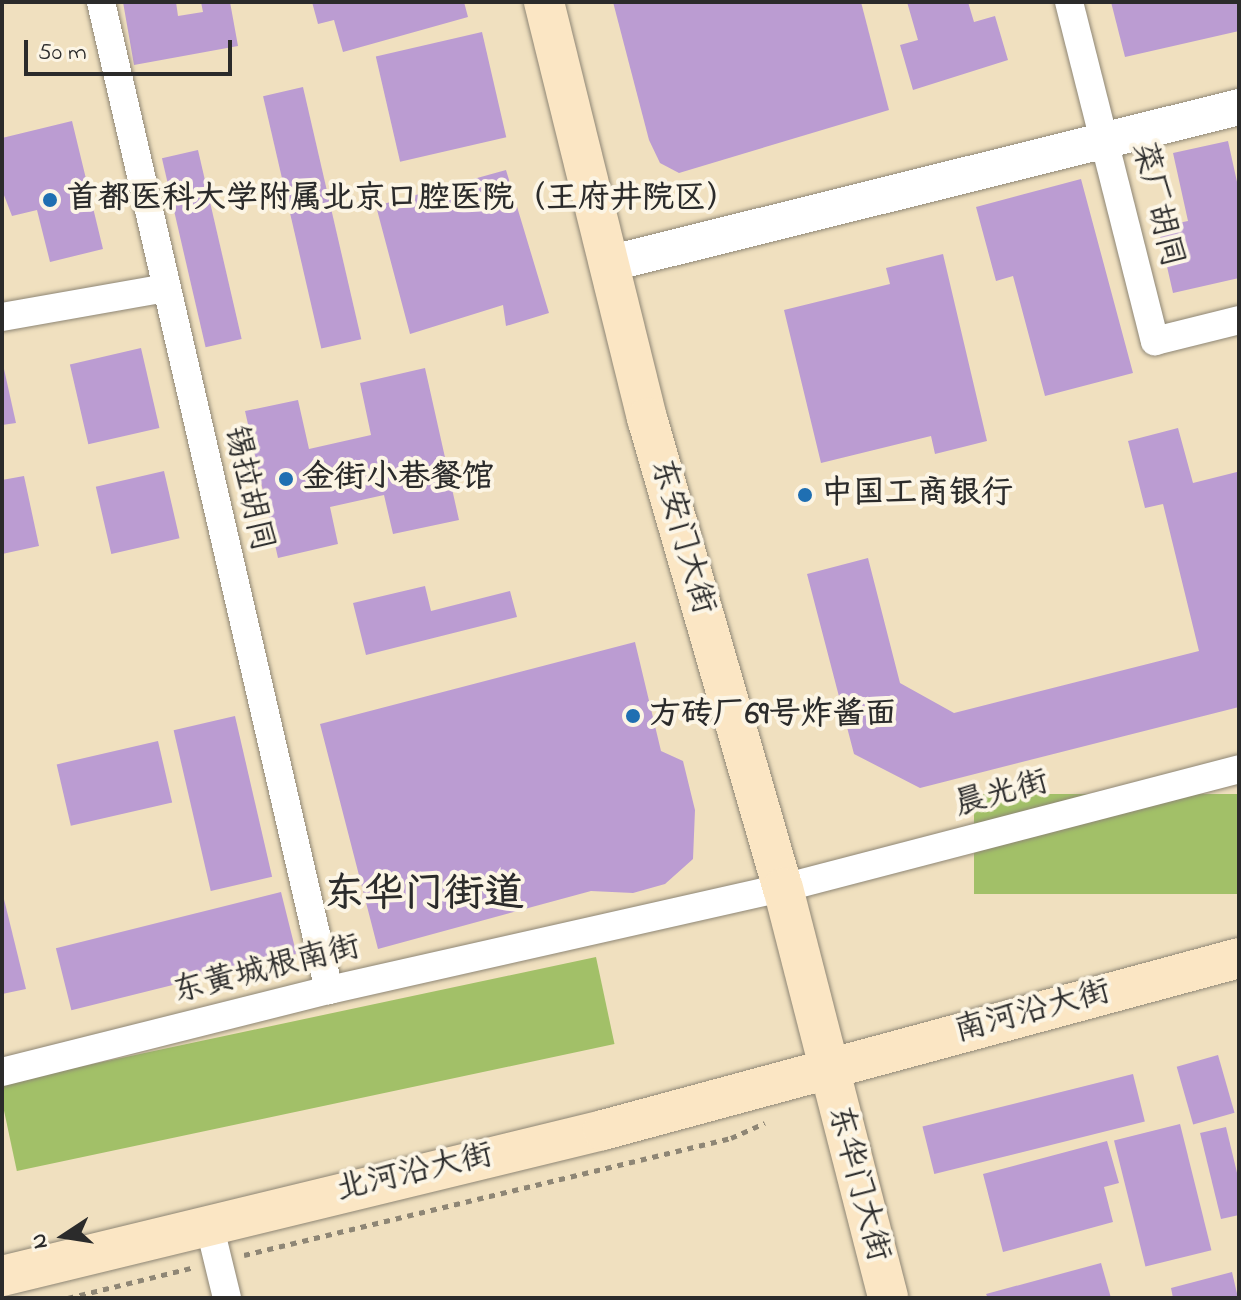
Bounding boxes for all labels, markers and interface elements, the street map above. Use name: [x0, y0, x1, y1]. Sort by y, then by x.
scale bar: [28, 24, 236, 74]
text: 50 m: [38, 36, 87, 71]
street label: 菜厂胡同: [1122, 138, 1190, 272]
place label: 首都医科大学附属北京口腔医院（王府井院区）: [66, 181, 738, 219]
marker: 首都医科大学附属北京口腔医院（王府井院区）: [41, 191, 59, 209]
street label: 锡拉胡同: [214, 422, 280, 556]
street label: 东安门大街: [640, 455, 722, 619]
place label: 金街小巷餐馆: [302, 460, 494, 498]
marker: 金街小巷餐馆: [277, 470, 295, 488]
place label: 中国工商银行: [821, 476, 1013, 514]
marker: 中国工商银行: [796, 486, 814, 504]
place label: 方砖厂69号炸酱面: [649, 697, 897, 735]
marker: 方砖厂69号炸酱面: [624, 707, 642, 725]
street label: 晨光街: [951, 764, 1053, 826]
district label: 东华门街道: [324, 872, 524, 920]
street label: 东黄城根南街: [169, 929, 365, 1013]
street label: 南河沿大街: [951, 974, 1115, 1052]
street label: 东华门大街: [818, 1102, 896, 1266]
street label: 北河沿大街: [333, 1137, 497, 1211]
north arrow: [24, 1196, 104, 1276]
text: N: [23, 1230, 58, 1252]

